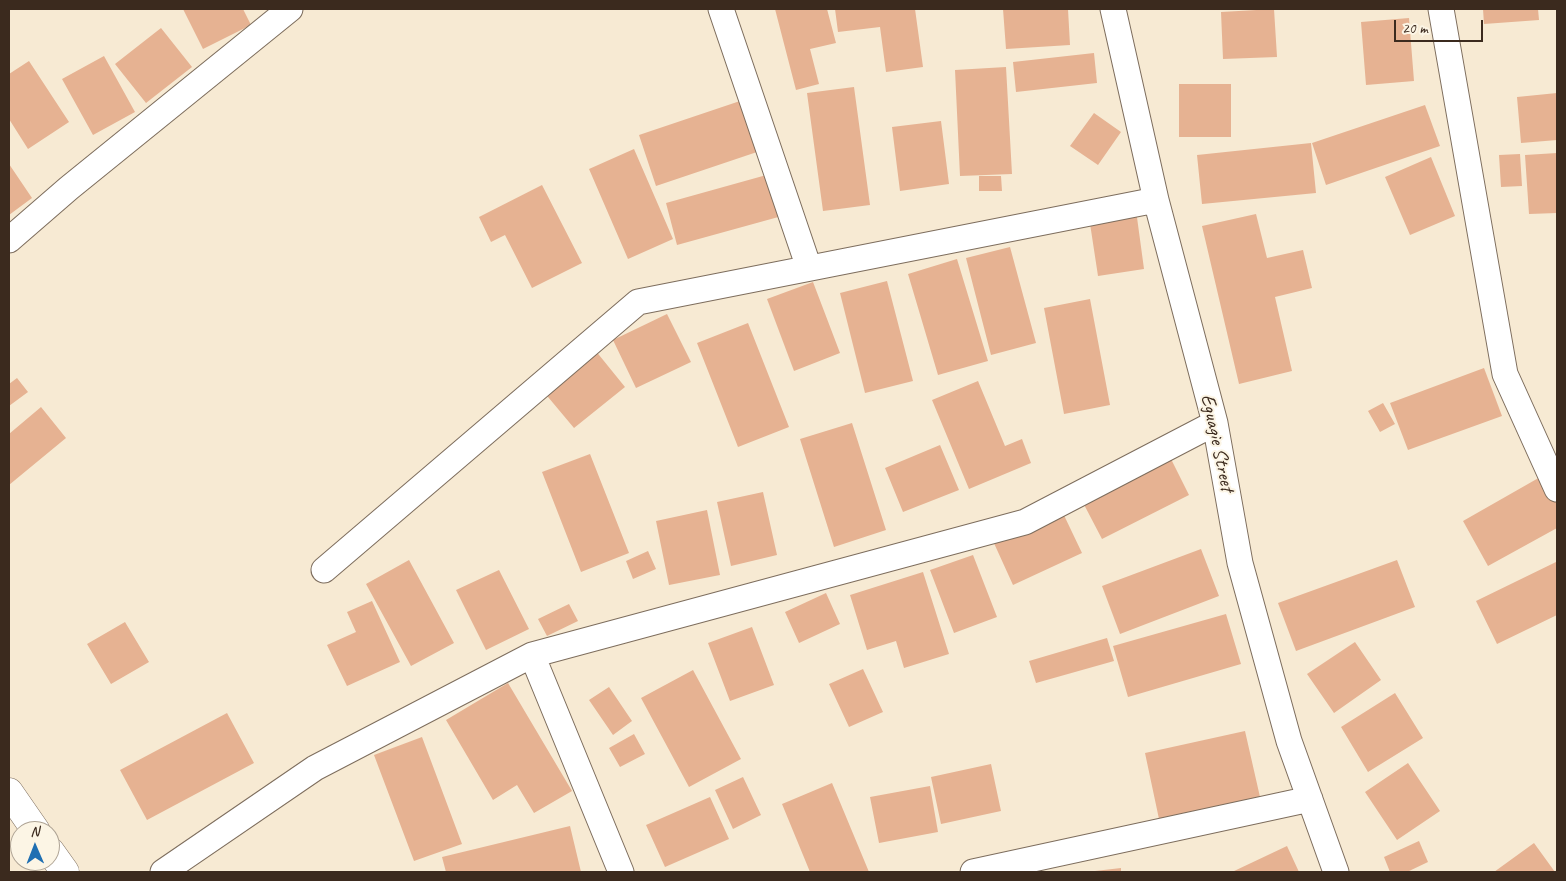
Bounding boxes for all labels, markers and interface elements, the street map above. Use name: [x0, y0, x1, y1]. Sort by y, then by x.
scale bar: [1396, 10, 1485, 42]
text: 20 m: [1402, 19, 1428, 38]
street label: Eguagie Street: [1195, 392, 1239, 494]
north arrow: [10, 821, 60, 871]
text: N: [30, 823, 39, 840]

